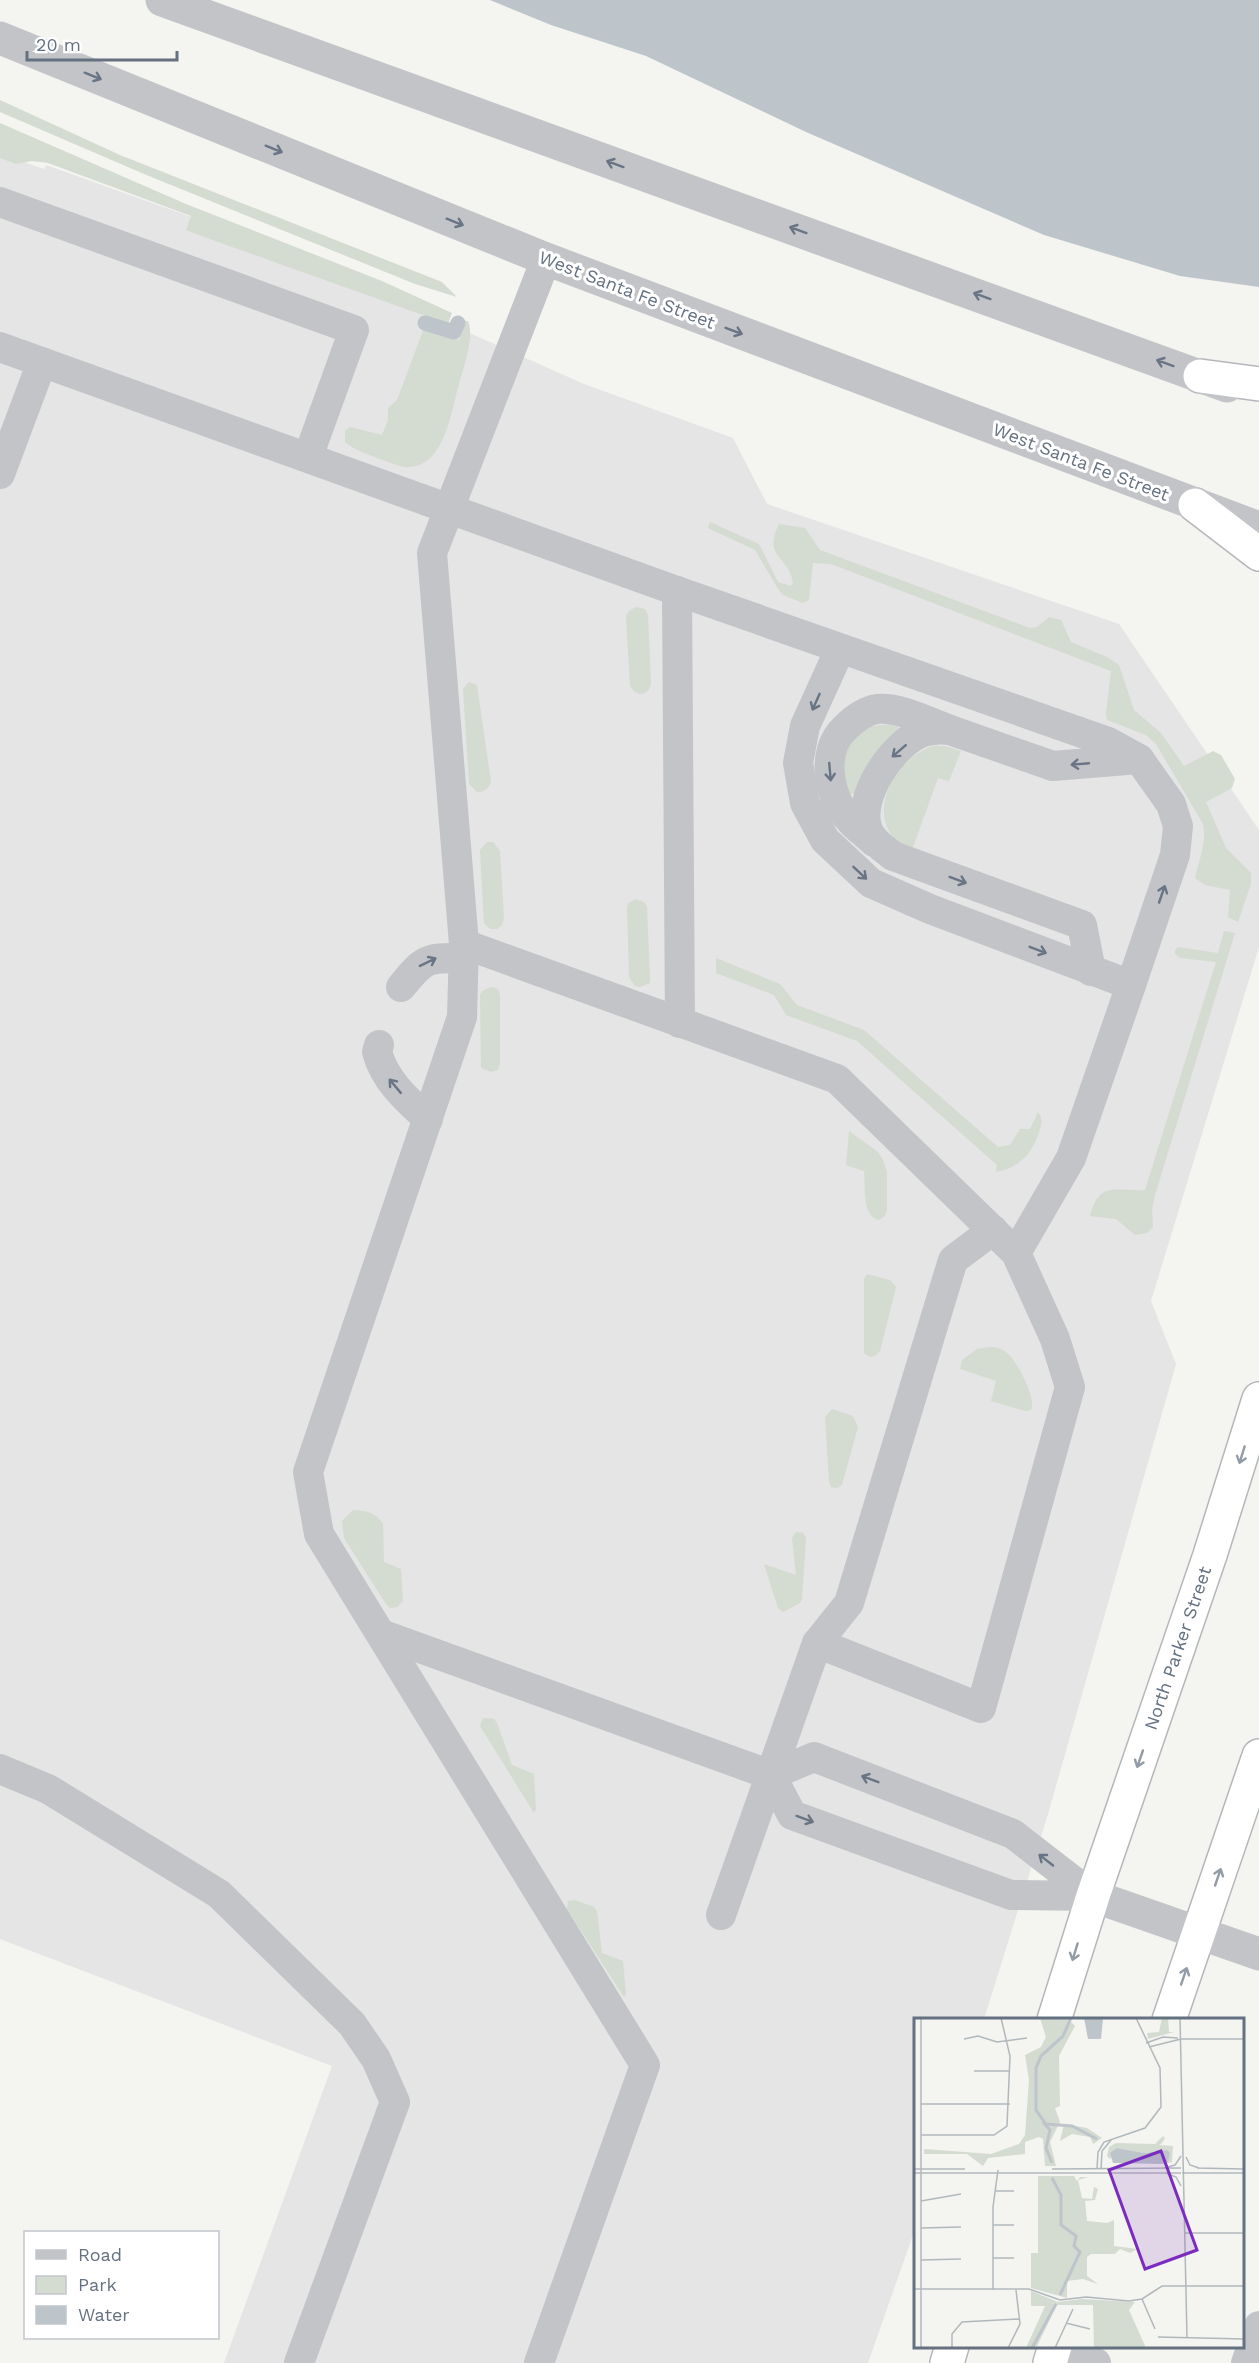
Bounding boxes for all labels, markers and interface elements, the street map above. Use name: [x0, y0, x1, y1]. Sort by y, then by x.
scale bar: [27, 24, 177, 62]
text: 20 m: [36, 34, 81, 55]
one-way arrow: [83, 71, 102, 82]
one-way arrow: [264, 144, 283, 155]
one-way arrow: [606, 157, 625, 168]
one-way arrow: [445, 217, 463, 228]
one-way arrow: [789, 224, 808, 235]
street label: West Santa Fe Street: [536, 246, 719, 333]
one-way arrow: [973, 290, 991, 301]
one-way arrow: [725, 326, 743, 337]
one-way arrow: [1156, 356, 1175, 367]
street label: West Santa Fe Street: [990, 418, 1173, 505]
one-way arrow: [810, 692, 821, 711]
one-way arrow: [891, 744, 906, 758]
one-way arrow: [1071, 759, 1091, 770]
one-way arrow: [825, 762, 836, 781]
one-way arrow: [852, 866, 867, 880]
one-way arrow: [948, 875, 967, 886]
one-way arrow: [1157, 885, 1168, 904]
one-way arrow: [1028, 946, 1047, 957]
one-way arrow: [419, 956, 437, 968]
one-way arrow: [388, 1079, 402, 1094]
one-way arrow: [1235, 1445, 1246, 1464]
street label: North Parker Street: [1140, 1563, 1215, 1733]
one-way arrow: [1133, 1750, 1144, 1768]
one-way arrow: [862, 1773, 880, 1784]
one-way arrow: [795, 1815, 814, 1826]
one-way arrow: [1039, 1854, 1055, 1866]
one-way arrow: [1213, 1868, 1224, 1887]
one-way arrow: [1069, 1942, 1080, 1961]
one-way arrow: [1180, 1967, 1191, 1986]
inset map: [914, 2018, 1244, 2348]
legend: [24, 2231, 219, 2339]
text: Road: [78, 2244, 122, 2265]
text: Park: [78, 2274, 117, 2295]
text: Water: [78, 2304, 130, 2325]

